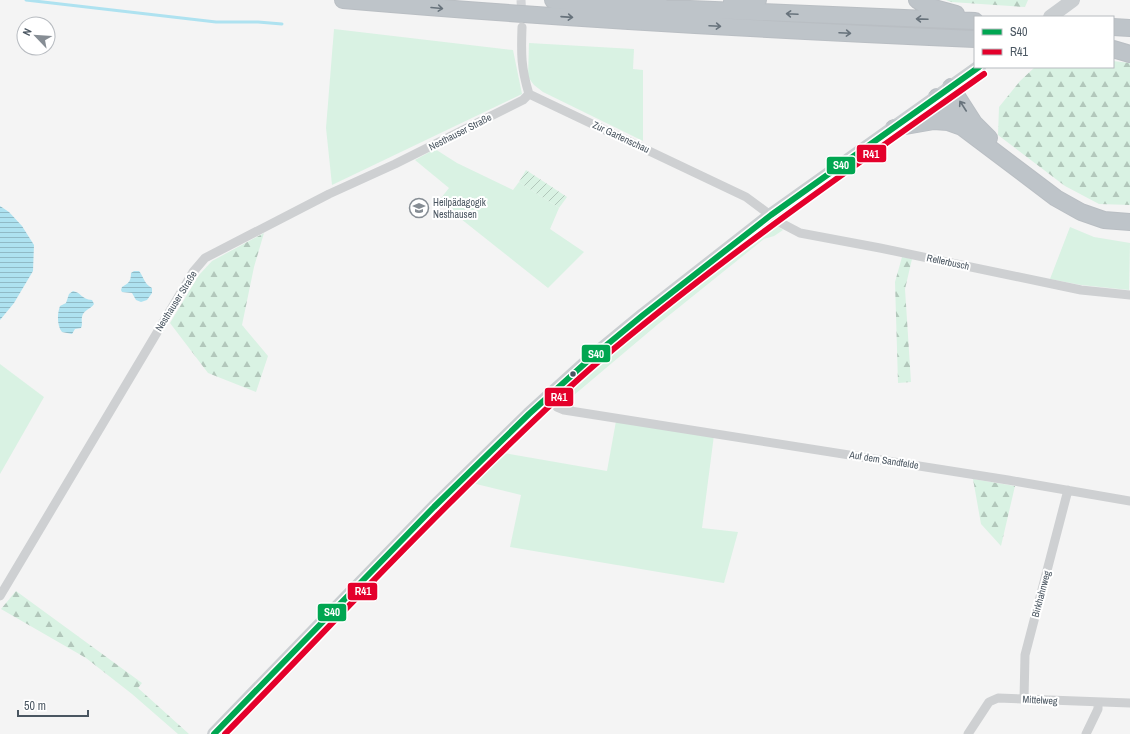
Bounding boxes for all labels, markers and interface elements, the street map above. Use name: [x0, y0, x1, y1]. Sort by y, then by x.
one-way arrow: [430, 4, 443, 12]
one-way arrow: [786, 10, 799, 17]
one-way arrow: [560, 14, 573, 21]
one-way arrow: [916, 15, 929, 23]
north arrow: [16, 16, 56, 56]
legend: [974, 16, 1114, 68]
one-way arrow: [708, 23, 721, 30]
text: S40: [1010, 24, 1028, 40]
text: N: [19, 26, 35, 38]
one-way arrow: [838, 29, 851, 36]
text: R41: [1010, 44, 1029, 60]
one-way arrow: [959, 100, 967, 111]
street label: Nesthauser Straße: [426, 110, 494, 153]
street label: Zur Gartenschau: [590, 118, 652, 156]
line badge: R41: [856, 144, 887, 163]
text: R41: [863, 147, 879, 161]
line badge: S40: [826, 156, 856, 175]
text: S40: [833, 158, 849, 172]
place label: Heilpädagogik Nesthausen: [433, 196, 487, 221]
school or university icon: Heilpädagogik Nesthausen: [408, 197, 430, 219]
street label: Rellerbusch: [925, 251, 971, 273]
street label: Nesthauser Straße: [152, 268, 200, 334]
line badge: S40: [581, 344, 611, 363]
text: S40: [588, 347, 604, 361]
unlabelled marker: [568, 369, 578, 379]
line badge: R41: [544, 387, 574, 407]
text: R41: [551, 390, 567, 404]
street label: Auf dem Sandfelde: [848, 448, 920, 472]
street label: Birkhahnweg: [1029, 569, 1054, 619]
line badge: R41: [347, 582, 378, 601]
text: R41: [355, 584, 371, 598]
line badge: S40: [317, 603, 347, 622]
text: S40: [324, 605, 340, 619]
scale bar: [18, 692, 88, 718]
street label: Mittelweg: [1022, 693, 1058, 707]
text: 50 m: [24, 698, 46, 714]

